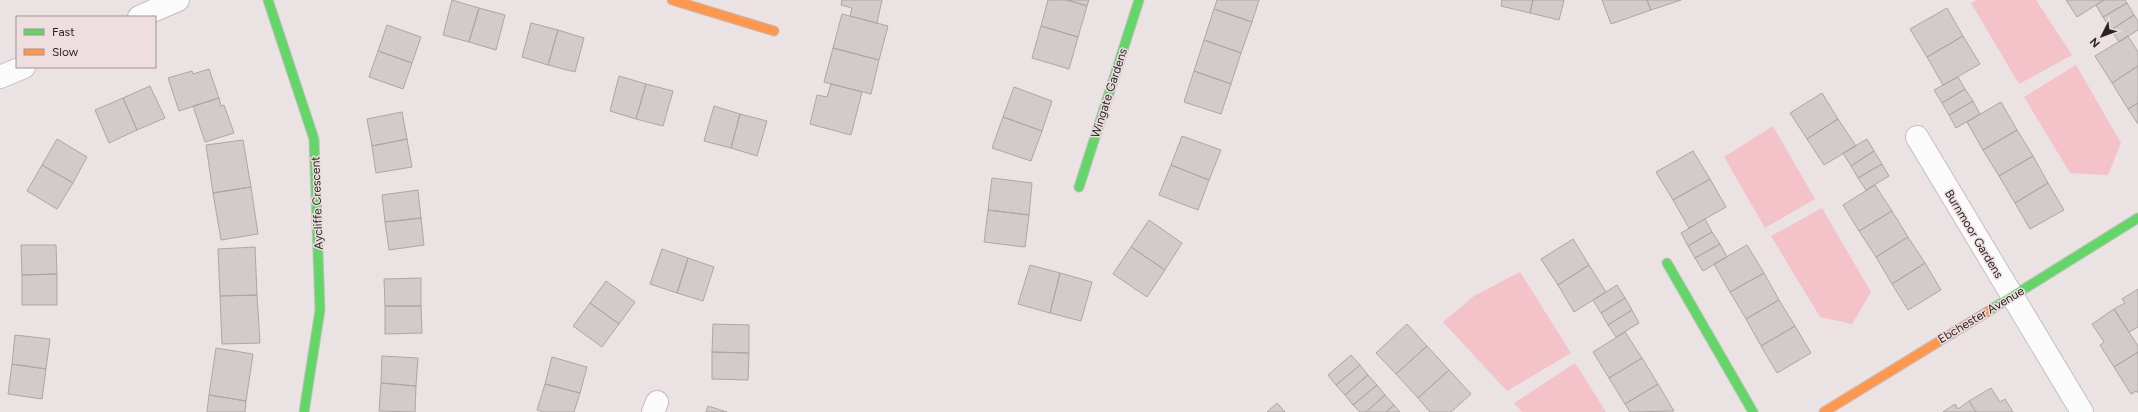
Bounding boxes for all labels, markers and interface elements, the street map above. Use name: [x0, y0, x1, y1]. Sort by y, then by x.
legend: [16, 16, 156, 68]
north arrow: [2082, 16, 2122, 56]
text: Fast: [52, 25, 75, 39]
text: N: [2087, 35, 2103, 50]
text: Slow: [52, 45, 79, 59]
street label: Wingate Gardens: [1088, 46, 1130, 140]
street label: Aycliffe Crescent: [308, 156, 326, 250]
street label: Burnmoor Gardens: [1942, 187, 2006, 281]
street label: Ebchester Avenue: [1935, 284, 2027, 346]

